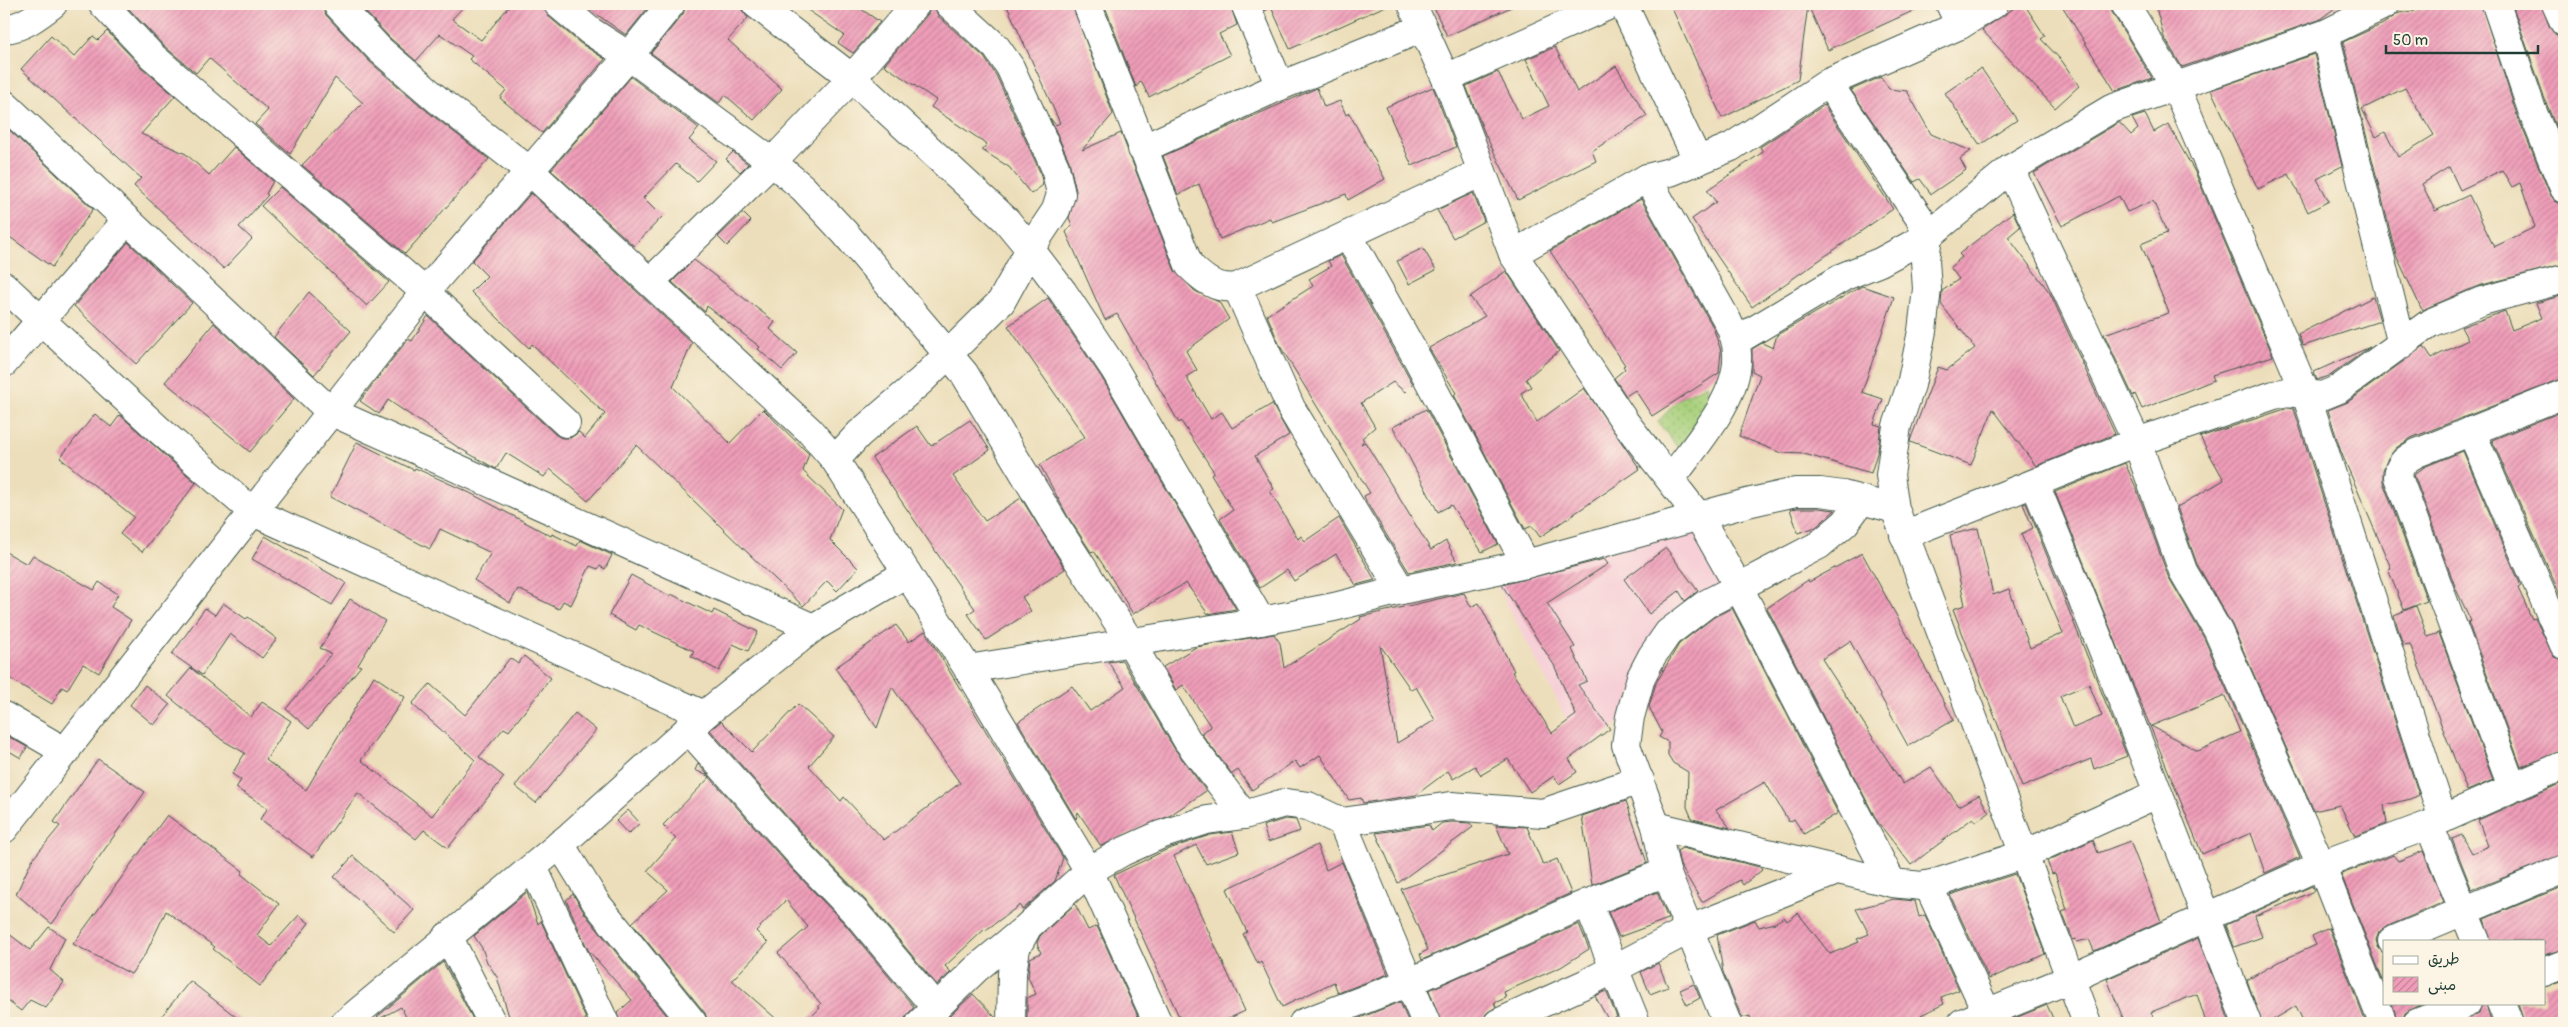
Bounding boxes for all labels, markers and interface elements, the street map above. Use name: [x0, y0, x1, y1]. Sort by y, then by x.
scale bar: [2386, 22, 2538, 54]
text: 50 m: [2393, 31, 2428, 50]
legend: [2383, 940, 2546, 1004]
text: طريق: [2428, 950, 2460, 969]
text: مبنى: [2428, 976, 2456, 995]

